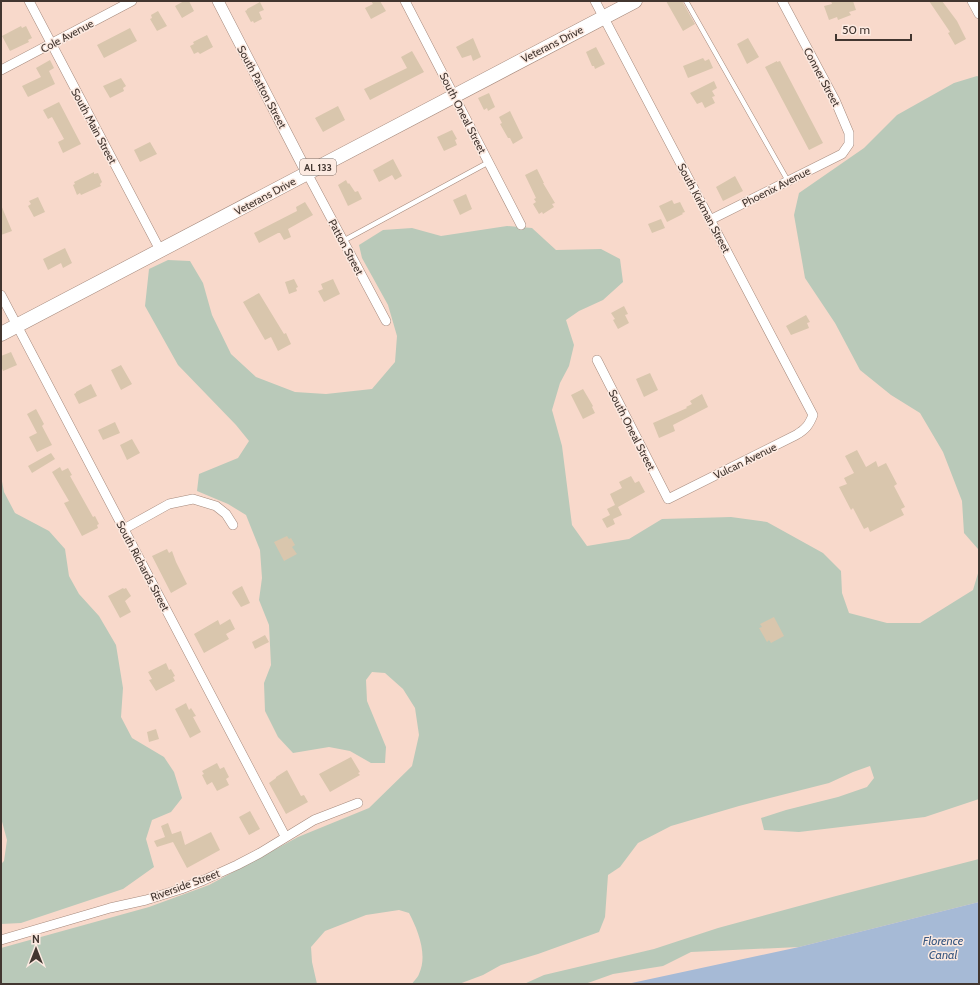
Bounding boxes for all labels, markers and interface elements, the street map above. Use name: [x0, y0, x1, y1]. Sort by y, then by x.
street label: Cole Avenue: [38, 16, 96, 56]
scale bar: [836, 16, 911, 42]
street label: Veterans Drive: [519, 22, 586, 66]
text: 50 m: [842, 22, 870, 37]
street label: South Patton Street: [234, 43, 290, 131]
street label: Conner Street: [801, 45, 844, 109]
street label: South Oneal Street: [437, 70, 490, 156]
street label: South Main Street: [68, 86, 120, 167]
road number: AL 133: [300, 159, 336, 175]
street label: South Kirkman Street: [674, 161, 734, 255]
street label: Phoenix Avenue: [739, 164, 813, 210]
street label: Veterans Drive: [232, 174, 298, 218]
street label: Patton Street: [325, 217, 367, 278]
street label: South Oneal Street: [606, 387, 659, 473]
street label: Vulcan Avenue: [711, 440, 779, 482]
street label: South Richards Street: [113, 518, 173, 614]
street label: Riverside Street: [148, 866, 222, 904]
north arrow: [16, 929, 56, 969]
text: N: [32, 932, 40, 946]
water label: Florence Canal: [923, 933, 964, 962]

